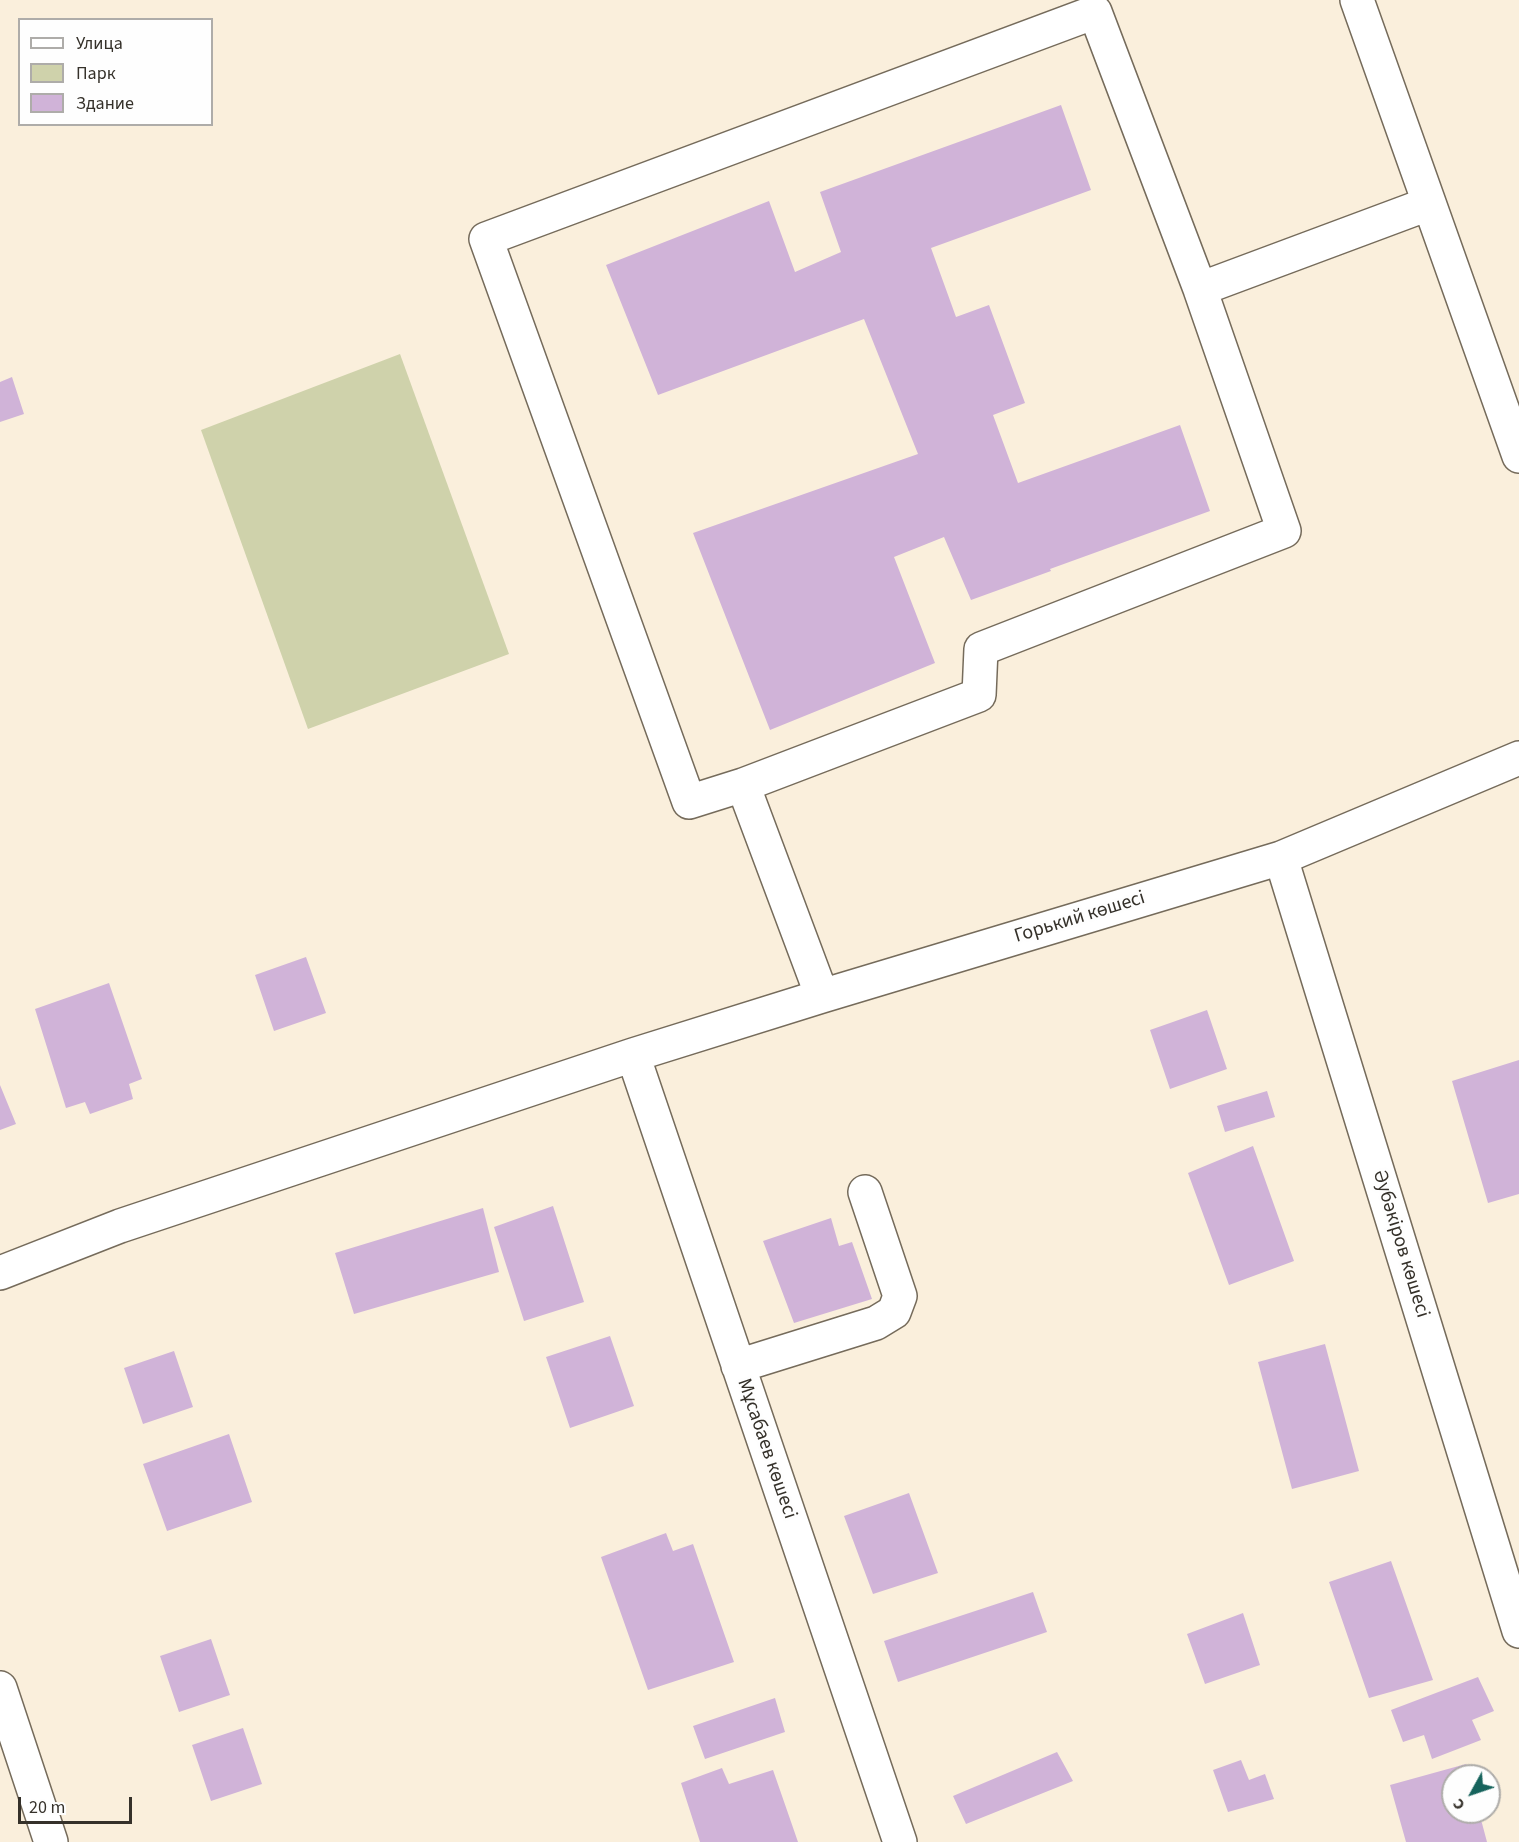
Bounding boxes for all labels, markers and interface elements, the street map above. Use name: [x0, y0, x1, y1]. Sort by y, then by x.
legend: [18, 18, 213, 126]
text: Улица: [76, 31, 123, 56]
text: Парк: [76, 61, 116, 86]
text: Здание: [76, 91, 134, 116]
street label: Горький көшесі: [1012, 887, 1148, 949]
street label: Әубәкіров көшесі: [1366, 1167, 1434, 1321]
street label: Мұсабаев көшесі: [731, 1376, 801, 1522]
north arrow: [1441, 1764, 1501, 1824]
scale bar: [21, 1785, 135, 1823]
text: С: [1447, 1794, 1470, 1815]
text: 20 m: [29, 1795, 65, 1820]

